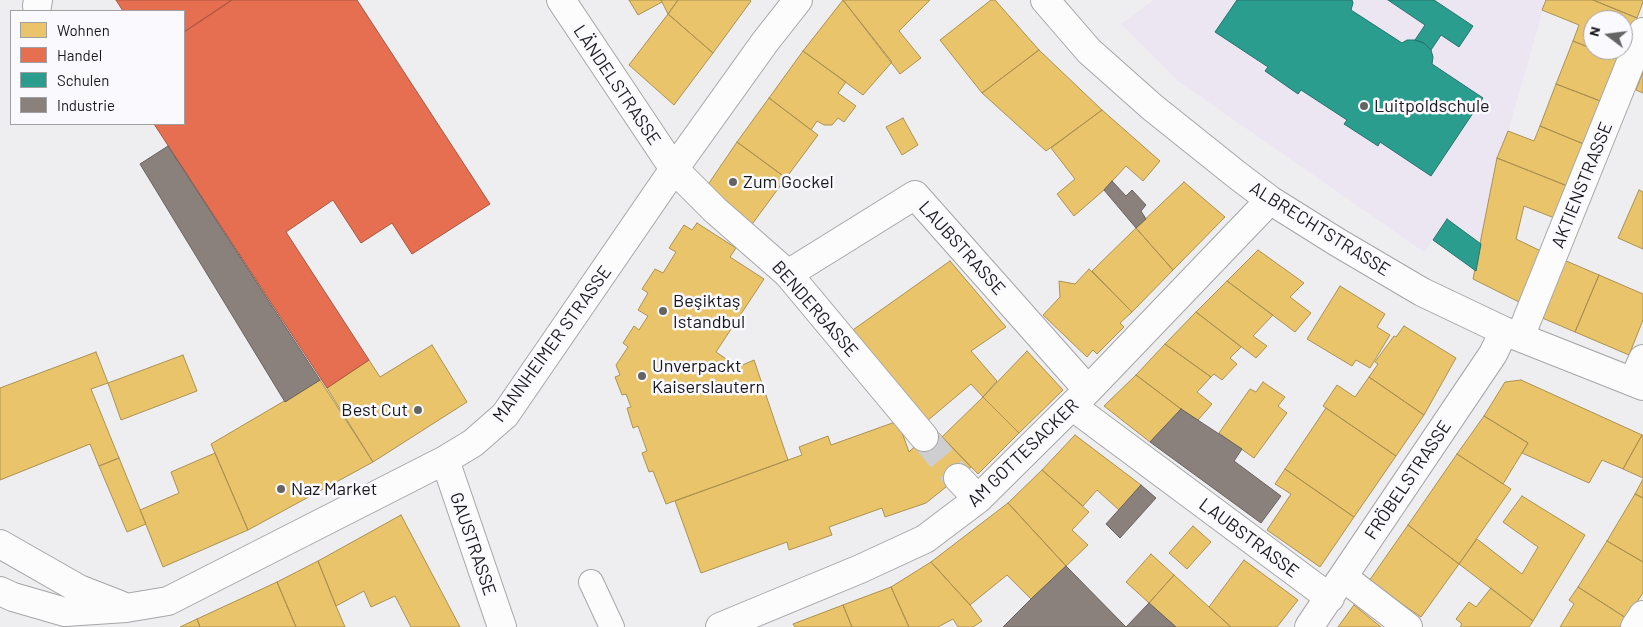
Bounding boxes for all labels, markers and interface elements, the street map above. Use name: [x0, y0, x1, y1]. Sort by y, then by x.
legend: [10, 10, 185, 125]
north arrow: [1583, 10, 1633, 60]
text: Wohnen: [57, 21, 110, 39]
street label: LÄNDELSTRASSE: [569, 21, 665, 149]
text: N: [1585, 25, 1603, 38]
text: Handel: [57, 46, 102, 64]
text: Schulen: [57, 71, 109, 89]
place label: Luitpoldschule: [1374, 95, 1490, 117]
text: Industrie: [57, 96, 115, 114]
marker: Luitpoldschule: [1358, 100, 1370, 112]
street label: AKTIENSTRASSE: [1547, 119, 1617, 251]
place label: Zum Gockel: [743, 171, 834, 193]
marker: Zum Gockel: [727, 176, 739, 188]
street label: ALBRECHTSTRASSE: [1246, 177, 1394, 281]
street label: LAUBSTRASSE: [914, 197, 1010, 299]
street label: BENDERGASSE: [767, 257, 863, 361]
street label: MANNHEIMER STRASSE: [488, 262, 616, 426]
place label: Beşiktaş Istandbul: [673, 290, 745, 332]
marker: Beşiktaş Istandbul: [657, 305, 669, 317]
place label: Unverpackt Kaiserslautern: [652, 355, 765, 398]
marker: Unverpackt Kaiserslautern: [636, 370, 648, 382]
street label: AM GOTTESACKER: [963, 395, 1083, 511]
place label: Best Cut: [341, 399, 408, 421]
marker: Best Cut: [412, 404, 424, 416]
street label: FRÖBELSTRASSE: [1360, 416, 1456, 544]
place label: Naz Market: [291, 478, 377, 500]
marker: Naz Market: [275, 483, 287, 495]
street label: GAUSTRASSE: [445, 490, 501, 598]
street label: LAUBSTRASSE: [1195, 494, 1303, 582]

